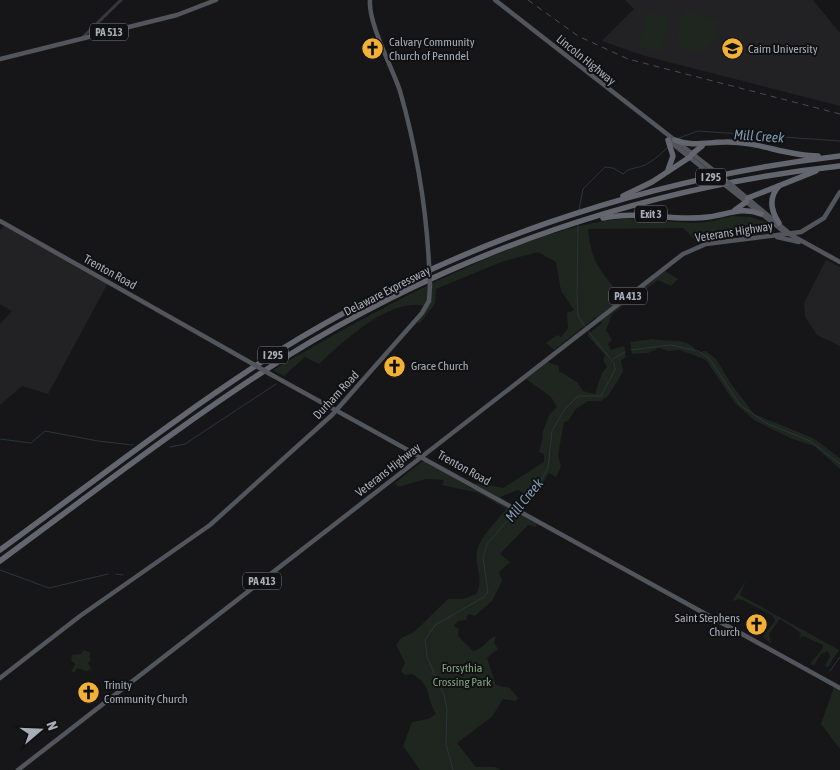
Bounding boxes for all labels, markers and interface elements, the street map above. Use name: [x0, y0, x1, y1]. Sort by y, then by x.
road number: PA 513: [90, 24, 128, 41]
street label: Lincoln Highway: [554, 32, 619, 88]
place label: Calvary Community Church of Penndel: [389, 35, 475, 63]
church icon: Calvary Community Church of Penndel: [361, 37, 385, 61]
school or university icon: Cairn University: [720, 37, 744, 61]
place label: Cairn University: [748, 42, 818, 56]
water label: Mill Creek: [733, 126, 786, 146]
road number: I 295: [696, 168, 726, 186]
road number: Exit 3: [635, 205, 667, 222]
street label: Veterans Highway: [694, 219, 774, 245]
street label: Trenton Road: [81, 252, 139, 292]
street label: Delaware Expressway: [342, 263, 432, 319]
road number: PA 413: [609, 288, 647, 304]
road number: I 295: [258, 346, 288, 364]
church icon: Grace Church: [383, 354, 407, 378]
place label: Grace Church: [411, 359, 469, 373]
street label: Durham Road: [310, 368, 362, 422]
street label: Veterans Highway: [353, 440, 423, 500]
street label: Trenton Road: [435, 448, 493, 488]
water label: Mill Creek: [502, 475, 547, 525]
road number: PA 413: [243, 572, 281, 590]
place label: Saint Stephens Church: [675, 611, 740, 639]
church icon: Saint Stephens Church: [744, 613, 768, 637]
park label: Forsythia Crossing Park: [433, 661, 492, 689]
place label: Trinity Community Church: [104, 678, 188, 706]
church icon: Trinity Community Church: [76, 680, 100, 704]
north arrow: [15, 705, 65, 755]
text: N: [43, 719, 61, 732]

